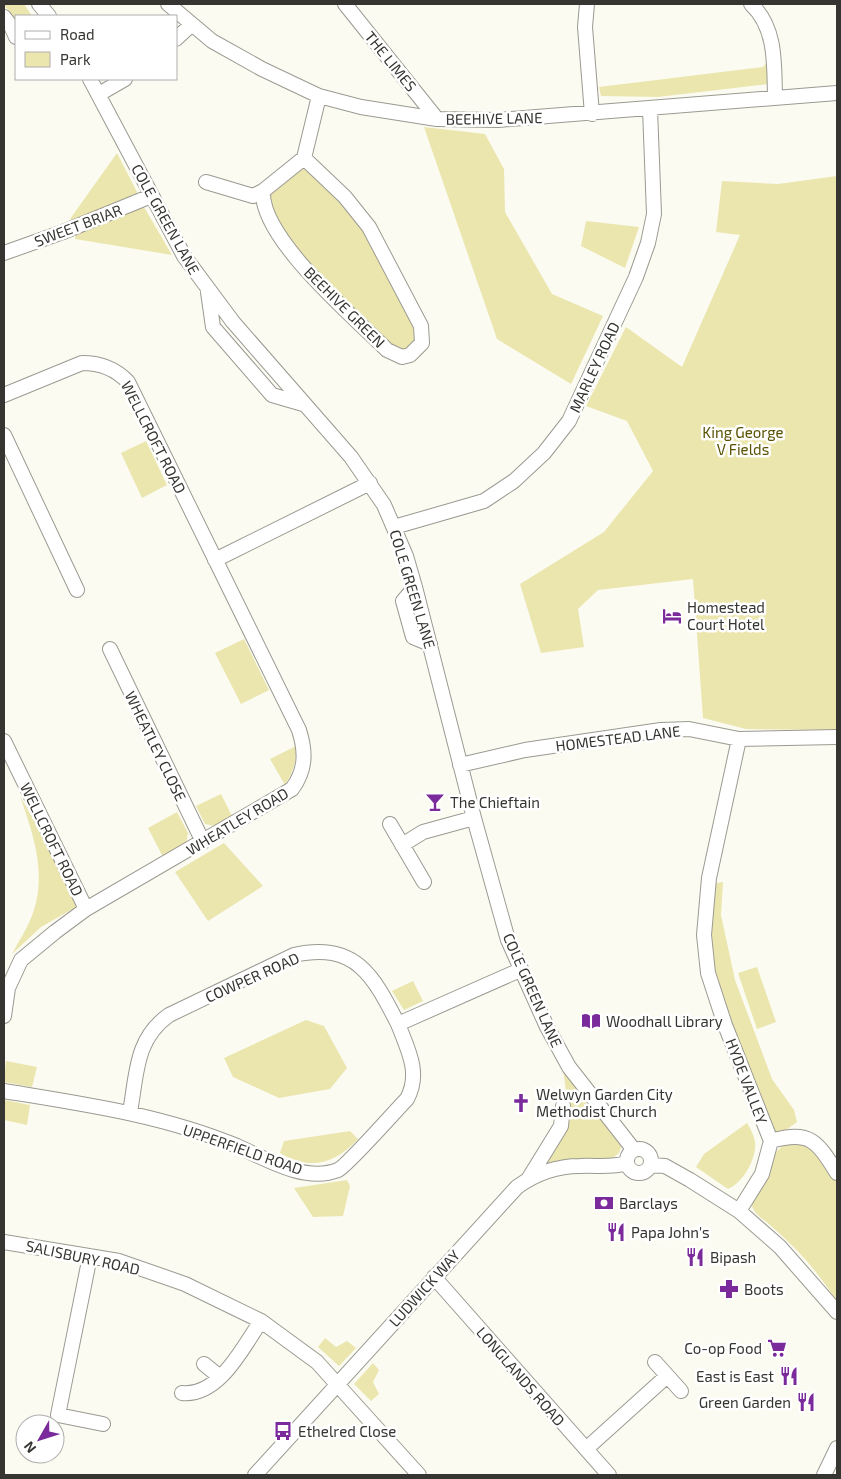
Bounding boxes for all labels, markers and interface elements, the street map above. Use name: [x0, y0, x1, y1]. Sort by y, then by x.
legend: [15, 15, 178, 80]
text: Road: [60, 25, 95, 43]
street label: THE LIMES: [361, 27, 421, 95]
text: Park: [60, 50, 91, 68]
street label: BEEHIVE LANE: [445, 108, 543, 128]
street label: COLE GREEN LANE: [128, 161, 204, 277]
street label: SWEET BRIAR: [32, 200, 124, 250]
street label: BEEHIVE GREEN: [301, 263, 389, 351]
street label: MARLEY ROAD: [565, 319, 623, 415]
street label: WELLCROFT ROAD: [118, 378, 190, 496]
park label: King George V Fields: [702, 423, 784, 458]
street label: COLE GREEN LANE: [386, 527, 440, 651]
place label: Homestead Court Hotel: [687, 598, 765, 633]
hotel icon: Homestead Court Hotel: [661, 605, 683, 627]
street label: WHEATLEY CLOSE: [122, 688, 190, 804]
street label: HOMESTEAD LANE: [554, 721, 682, 755]
street label: WELLCROFT ROAD: [17, 779, 87, 899]
street label: WHEATLEY ROAD: [183, 783, 291, 859]
bar icon: The Chieftain: [424, 791, 446, 813]
place label: The Chieftain: [450, 793, 540, 811]
street label: COLE GREEN LANE: [500, 930, 566, 1050]
street label: COWPER ROAD: [202, 948, 302, 1006]
library icon: Woodhall Library: [580, 1010, 602, 1032]
place label: Woodhall Library: [606, 1012, 723, 1030]
street label: HYDE VALLEY: [722, 1036, 772, 1127]
place label: Welwyn Garden City Methodist Church: [536, 1085, 673, 1120]
church icon: Welwyn Garden City Methodist Church: [510, 1092, 532, 1114]
street label: UPPERFIELD ROAD: [181, 1120, 305, 1178]
bank icon: Barclays: [593, 1192, 615, 1214]
place label: Barclays: [619, 1194, 678, 1212]
restaurant icon: Papa John's: [605, 1221, 627, 1243]
place label: Papa John's: [631, 1223, 710, 1241]
street label: SALISBURY ROAD: [24, 1236, 142, 1278]
street label: LUDWICK WAY: [385, 1246, 463, 1330]
restaurant icon: Bipash: [684, 1246, 706, 1268]
place label: Bipash: [710, 1248, 756, 1266]
pharmacy icon: Boots: [718, 1278, 740, 1300]
place label: Boots: [744, 1280, 784, 1298]
street label: LONGLANDS ROAD: [473, 1323, 569, 1429]
supermarket icon: Co-op Food: [766, 1337, 788, 1359]
place label: Co-op Food: [684, 1339, 762, 1357]
restaurant icon: East is East: [778, 1365, 800, 1387]
place label: East is East: [696, 1367, 774, 1385]
restaurant icon: Green Garden: [795, 1391, 817, 1413]
place label: Green Garden: [699, 1393, 791, 1411]
north arrow: [15, 1414, 65, 1464]
bus stop icon: Ethelred Close: [272, 1420, 294, 1442]
place label: Ethelred Close: [298, 1422, 396, 1440]
text: N: [20, 1438, 39, 1457]

